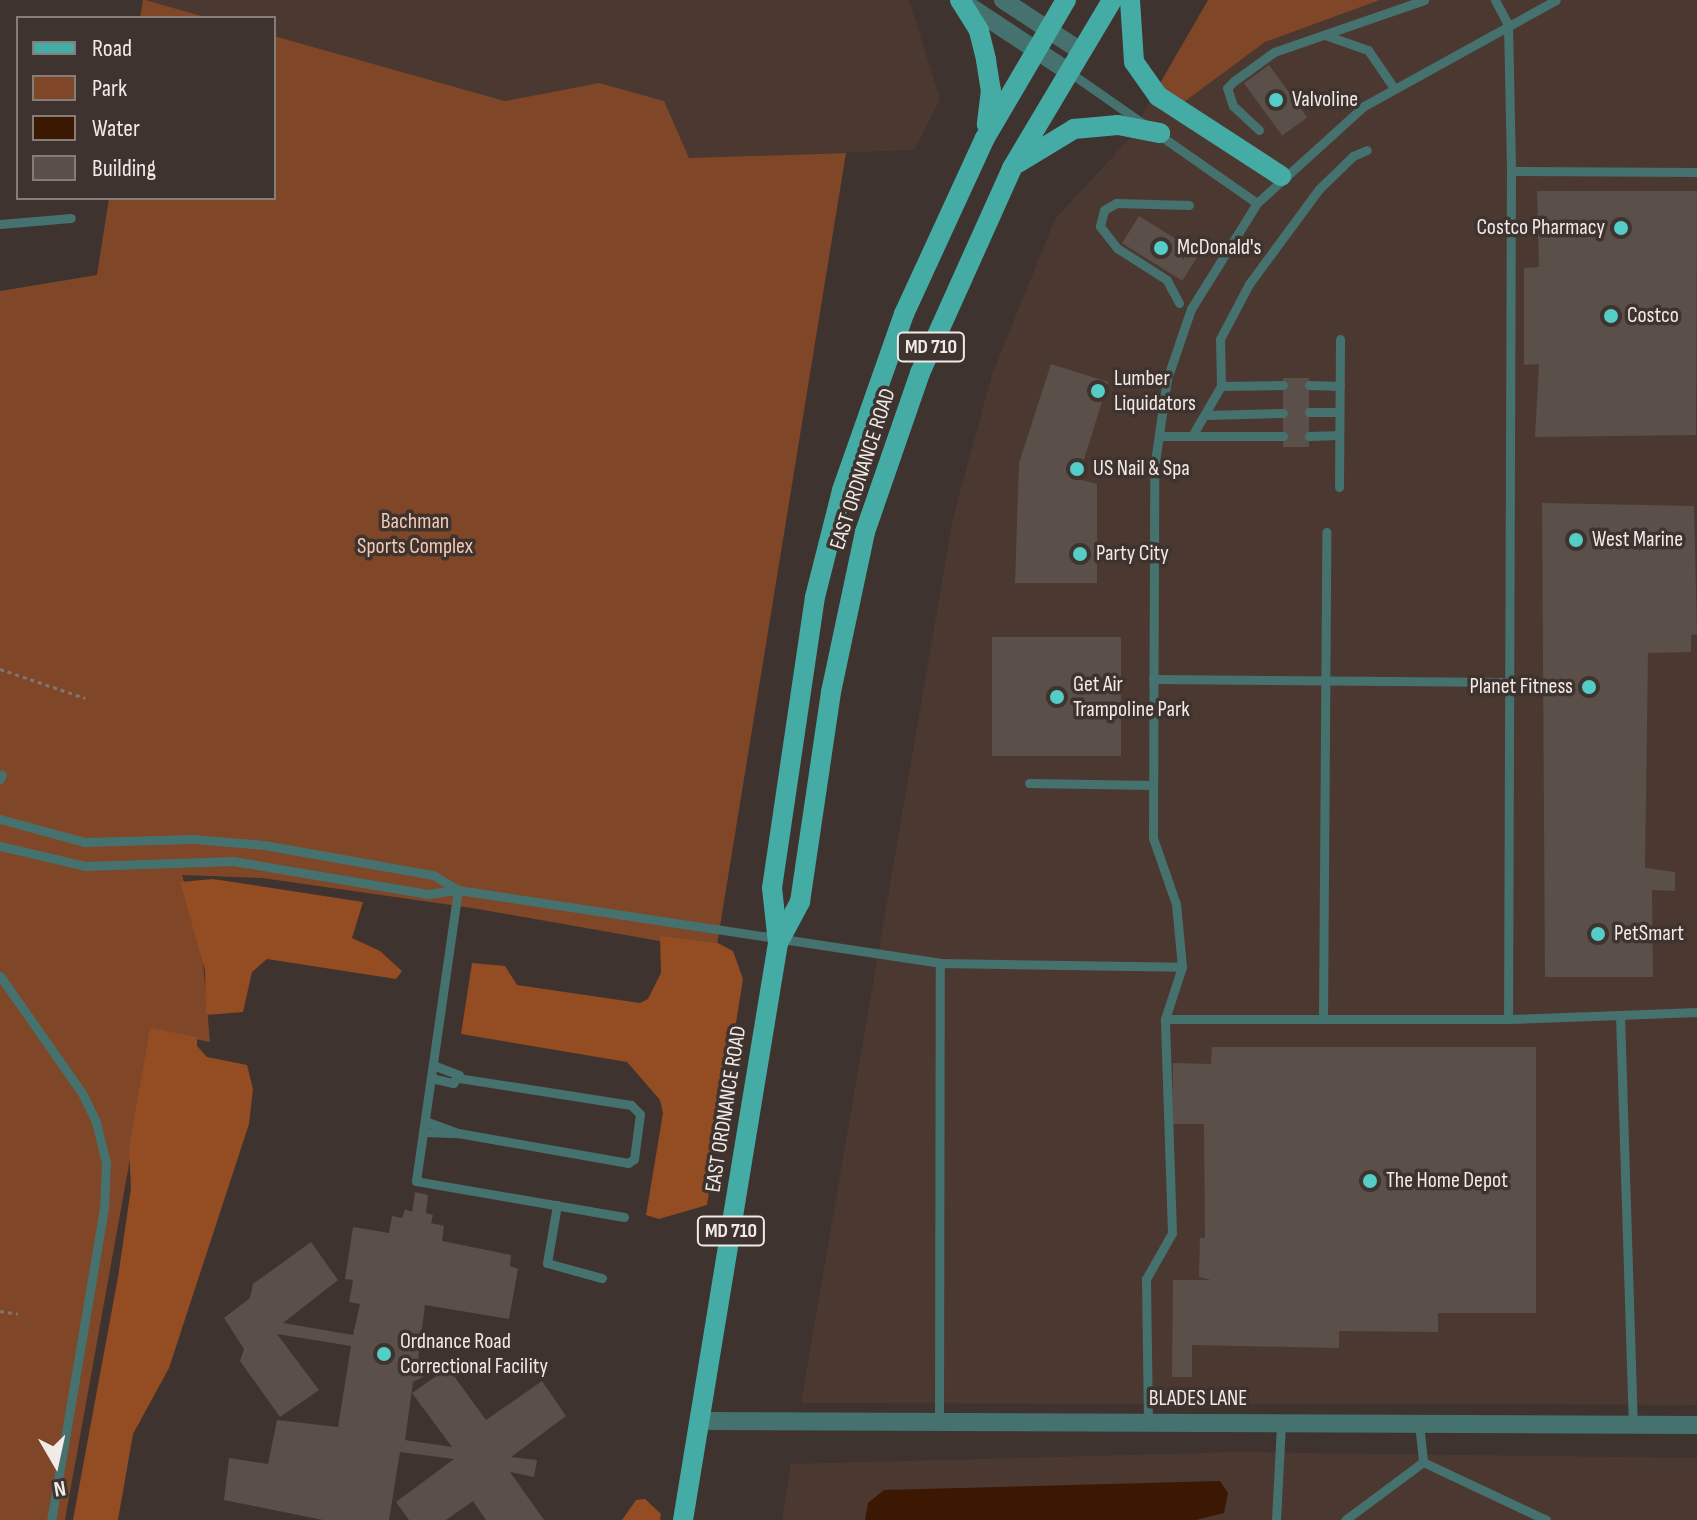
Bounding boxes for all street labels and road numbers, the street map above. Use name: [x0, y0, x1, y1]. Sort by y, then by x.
road number: MD 710: [895, 331, 967, 363]
street label: EAST ORDNANCE ROAD: [825, 385, 901, 553]
street label: EAST ORDNANCE ROAD: [700, 1024, 752, 1194]
road number: MD 710: [695, 1215, 767, 1247]
street label: BLADES LANE: [1149, 1386, 1247, 1412]

